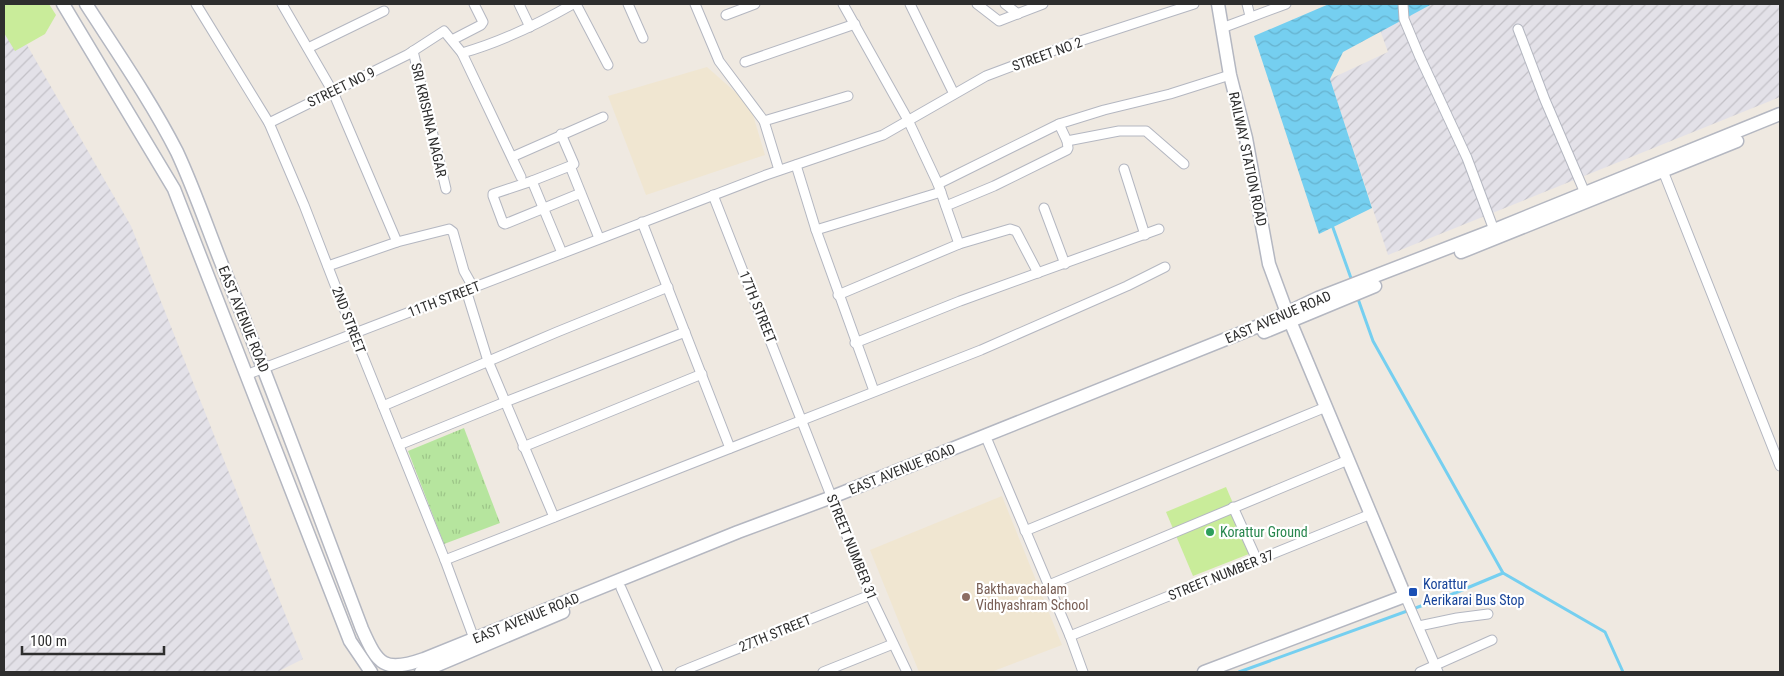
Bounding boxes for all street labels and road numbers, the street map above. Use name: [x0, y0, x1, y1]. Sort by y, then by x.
street label: STREET NO 2: [1010, 34, 1084, 74]
street label: SRI KRISHNA NAGAR: [408, 61, 450, 179]
street label: STREET NO 9: [304, 64, 378, 110]
street label: RAILWAY STATION ROAD: [1226, 90, 1270, 228]
street label: EAST AVENUE ROAD: [215, 263, 273, 375]
street label: 17TH STREET: [736, 269, 780, 345]
street label: 11TH STREET: [406, 278, 482, 320]
street label: 2ND STREET: [329, 284, 369, 356]
street label: EAST AVENUE ROAD: [1223, 288, 1333, 346]
street label: EAST AVENUE ROAD: [846, 440, 958, 498]
street label: STREET NUMBER 31: [824, 492, 880, 602]
street label: STREET NUMBER 37: [1166, 546, 1276, 603]
street label: EAST AVENUE ROAD: [470, 589, 582, 647]
street label: 27TH STREET: [737, 611, 813, 655]

